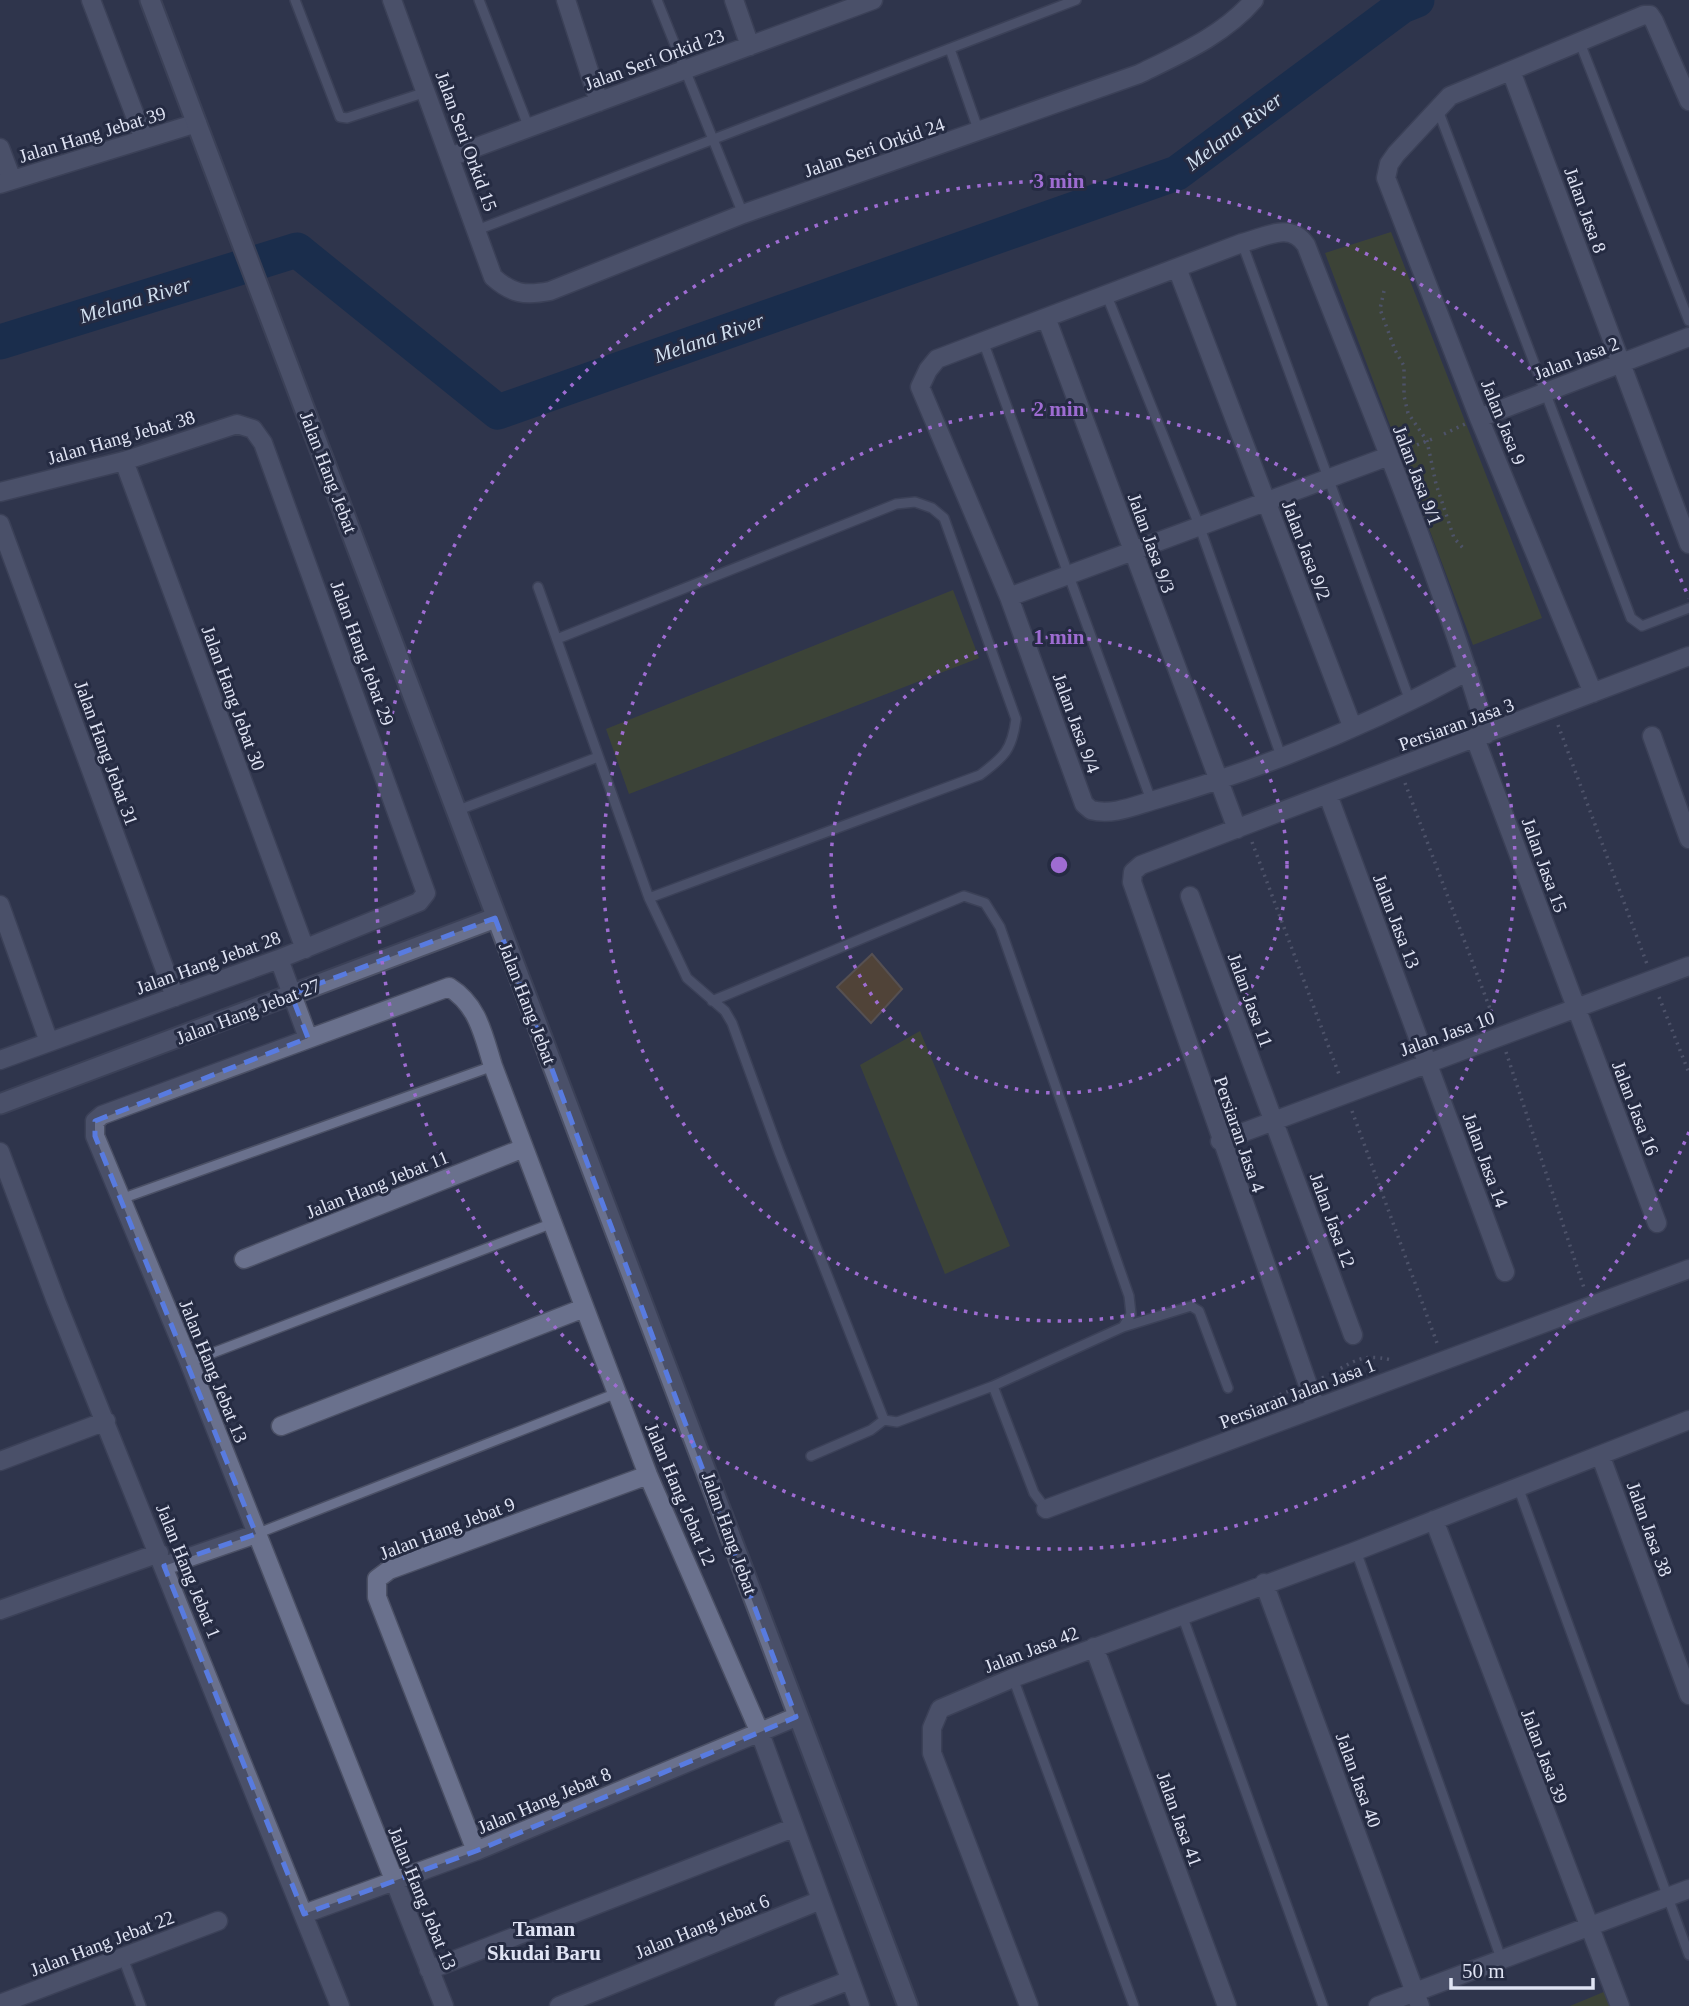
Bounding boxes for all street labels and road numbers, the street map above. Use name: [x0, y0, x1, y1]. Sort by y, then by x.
street label: Jalan Seri Orkid 23: [581, 24, 727, 95]
street label: Jalan Seri Orkid 15: [431, 68, 502, 214]
street label: Jalan Hang Jebat 39: [16, 102, 168, 167]
street label: Jalan Seri Orkid 24: [801, 113, 948, 181]
street label: Jalan Jasa 8: [1560, 164, 1611, 256]
street label: Jalan Jasa 2: [1531, 333, 1622, 384]
street label: Jalan Jasa 9: [1477, 377, 1530, 468]
street label: Jalan Hang Jebat 38: [45, 406, 197, 469]
street label: Jalan Hang Jebat: [296, 408, 362, 537]
street label: Jalan Jasa 9/1: [1389, 423, 1446, 528]
street label: Jalan Jasa 9/3: [1124, 490, 1179, 596]
street label: Jalan Jasa 9/2: [1278, 498, 1335, 603]
street label: Jalan Hang Jebat 29: [327, 578, 398, 728]
street label: Jalan Hang Jebat 30: [198, 623, 269, 773]
street label: Jalan Jasa 9/4: [1049, 670, 1104, 776]
street label: Jalan Hang Jebat 31: [71, 678, 142, 828]
street label: Persiaran Jasa 3: [1396, 694, 1517, 755]
street label: Jalan Jasa 15: [1518, 815, 1571, 915]
street label: Jalan Jasa 13: [1369, 871, 1424, 971]
street label: Jalan Hang Jebat 28: [133, 927, 283, 998]
street label: Jalan Hang Jebat: [495, 939, 561, 1068]
street label: Jalan Jasa 11: [1224, 950, 1277, 1050]
street label: Jalan Hang Jebat 27: [173, 974, 323, 1049]
street label: Jalan Jasa 10: [1397, 1007, 1497, 1060]
street label: Jalan Jasa 16: [1608, 1058, 1663, 1158]
street label: Persiaran Jasa 4: [1210, 1073, 1269, 1195]
street label: Jalan Jasa 14: [1459, 1110, 1513, 1211]
street label: Jalan Hang Jebat 11: [303, 1146, 451, 1223]
street label: Jalan Jasa 12: [1306, 1170, 1359, 1270]
street label: Jalan Hang Jebat 13: [175, 1297, 252, 1446]
street label: Persiaran Jalan Jasa 1: [1216, 1354, 1378, 1433]
street label: Jalan Hang Jebat 12: [641, 1420, 720, 1568]
street label: Jalan Hang Jebat: [698, 1469, 762, 1598]
street label: Jalan Jasa 38: [1623, 1479, 1676, 1579]
street label: Jalan Hang Jebat 9: [377, 1493, 518, 1564]
street label: Jalan Hang Jebat 1: [152, 1501, 225, 1641]
street label: Jalan Jasa 42: [981, 1622, 1081, 1677]
street label: Jalan Jasa 39: [1517, 1706, 1572, 1806]
street label: Jalan Jasa 40: [1332, 1730, 1385, 1830]
street label: Jalan Hang Jebat 8: [474, 1763, 614, 1838]
street label: Jalan Jasa 41: [1153, 1769, 1206, 1869]
street label: Jalan Hang Jebat 13: [384, 1824, 461, 1973]
street label: Jalan Hang Jebat 6: [632, 1890, 772, 1963]
street label: Jalan Hang Jebat 22: [27, 1906, 177, 1981]

